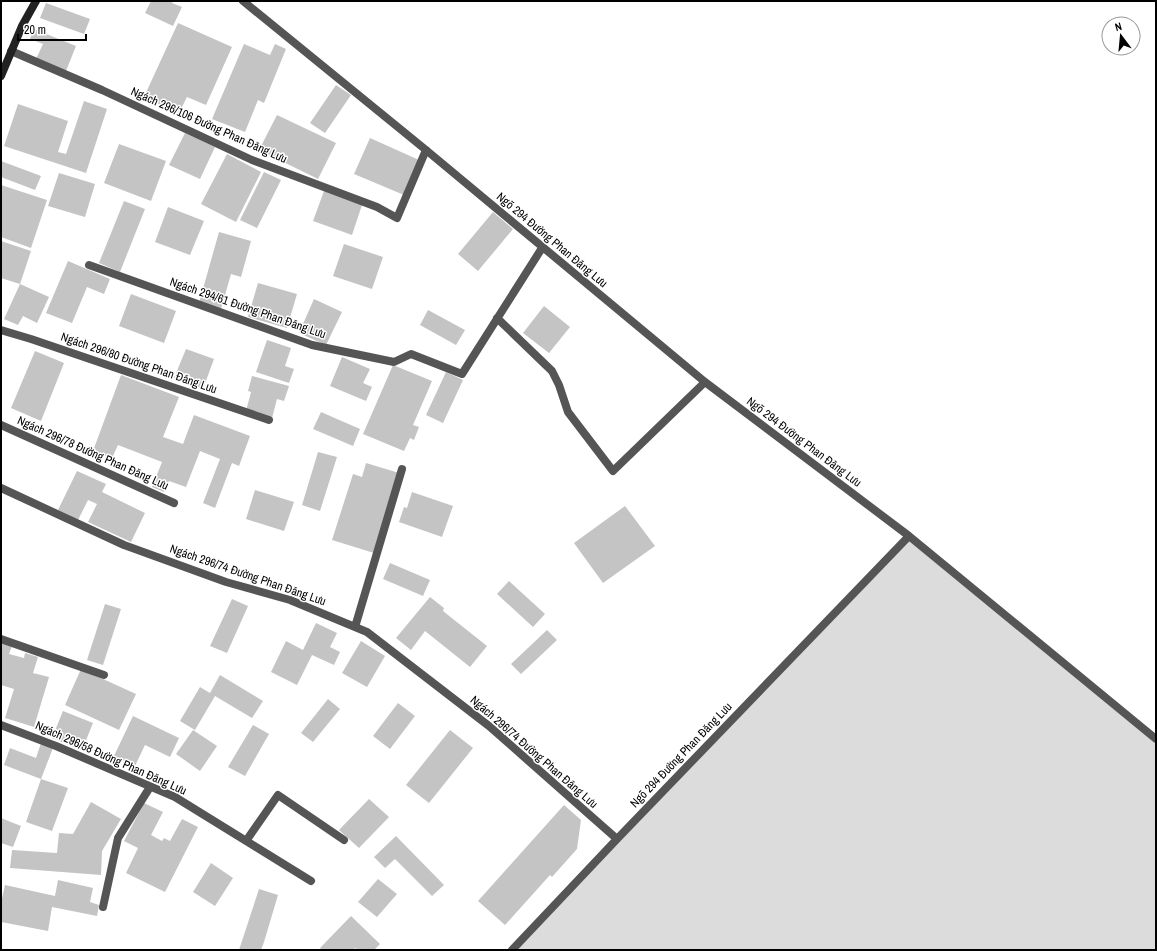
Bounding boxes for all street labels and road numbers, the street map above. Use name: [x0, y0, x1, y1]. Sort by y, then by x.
street label: Ngách 296/106 Đường Phan Đăng Lưu: [128, 83, 290, 167]
street label: Ngõ 294 Đường Phan Đăng Lưu: [493, 189, 611, 291]
street label: Ngách 294/61 Đường Phan Đăng Lưu: [168, 274, 328, 342]
street label: Ngách 296/80 Đường Phan Đăng Lưu: [59, 329, 219, 397]
street label: Ngõ 294 Đường Phan Đăng Lưu: [743, 393, 865, 491]
street label: Ngách 296/78 Đường Phan Đăng Lưu: [15, 412, 171, 494]
street label: Ngách 296/74 Đường Phan Đăng Lưu: [168, 541, 328, 609]
street label: Ngách 296/74 Đường Phan Đăng Lưu: [467, 692, 601, 812]
street label: Ngõ 294 Đường Phan Đăng Lưu: [627, 699, 735, 811]
street label: Ngách 296/58 Đường Phan Đăng Lưu: [33, 717, 189, 799]

